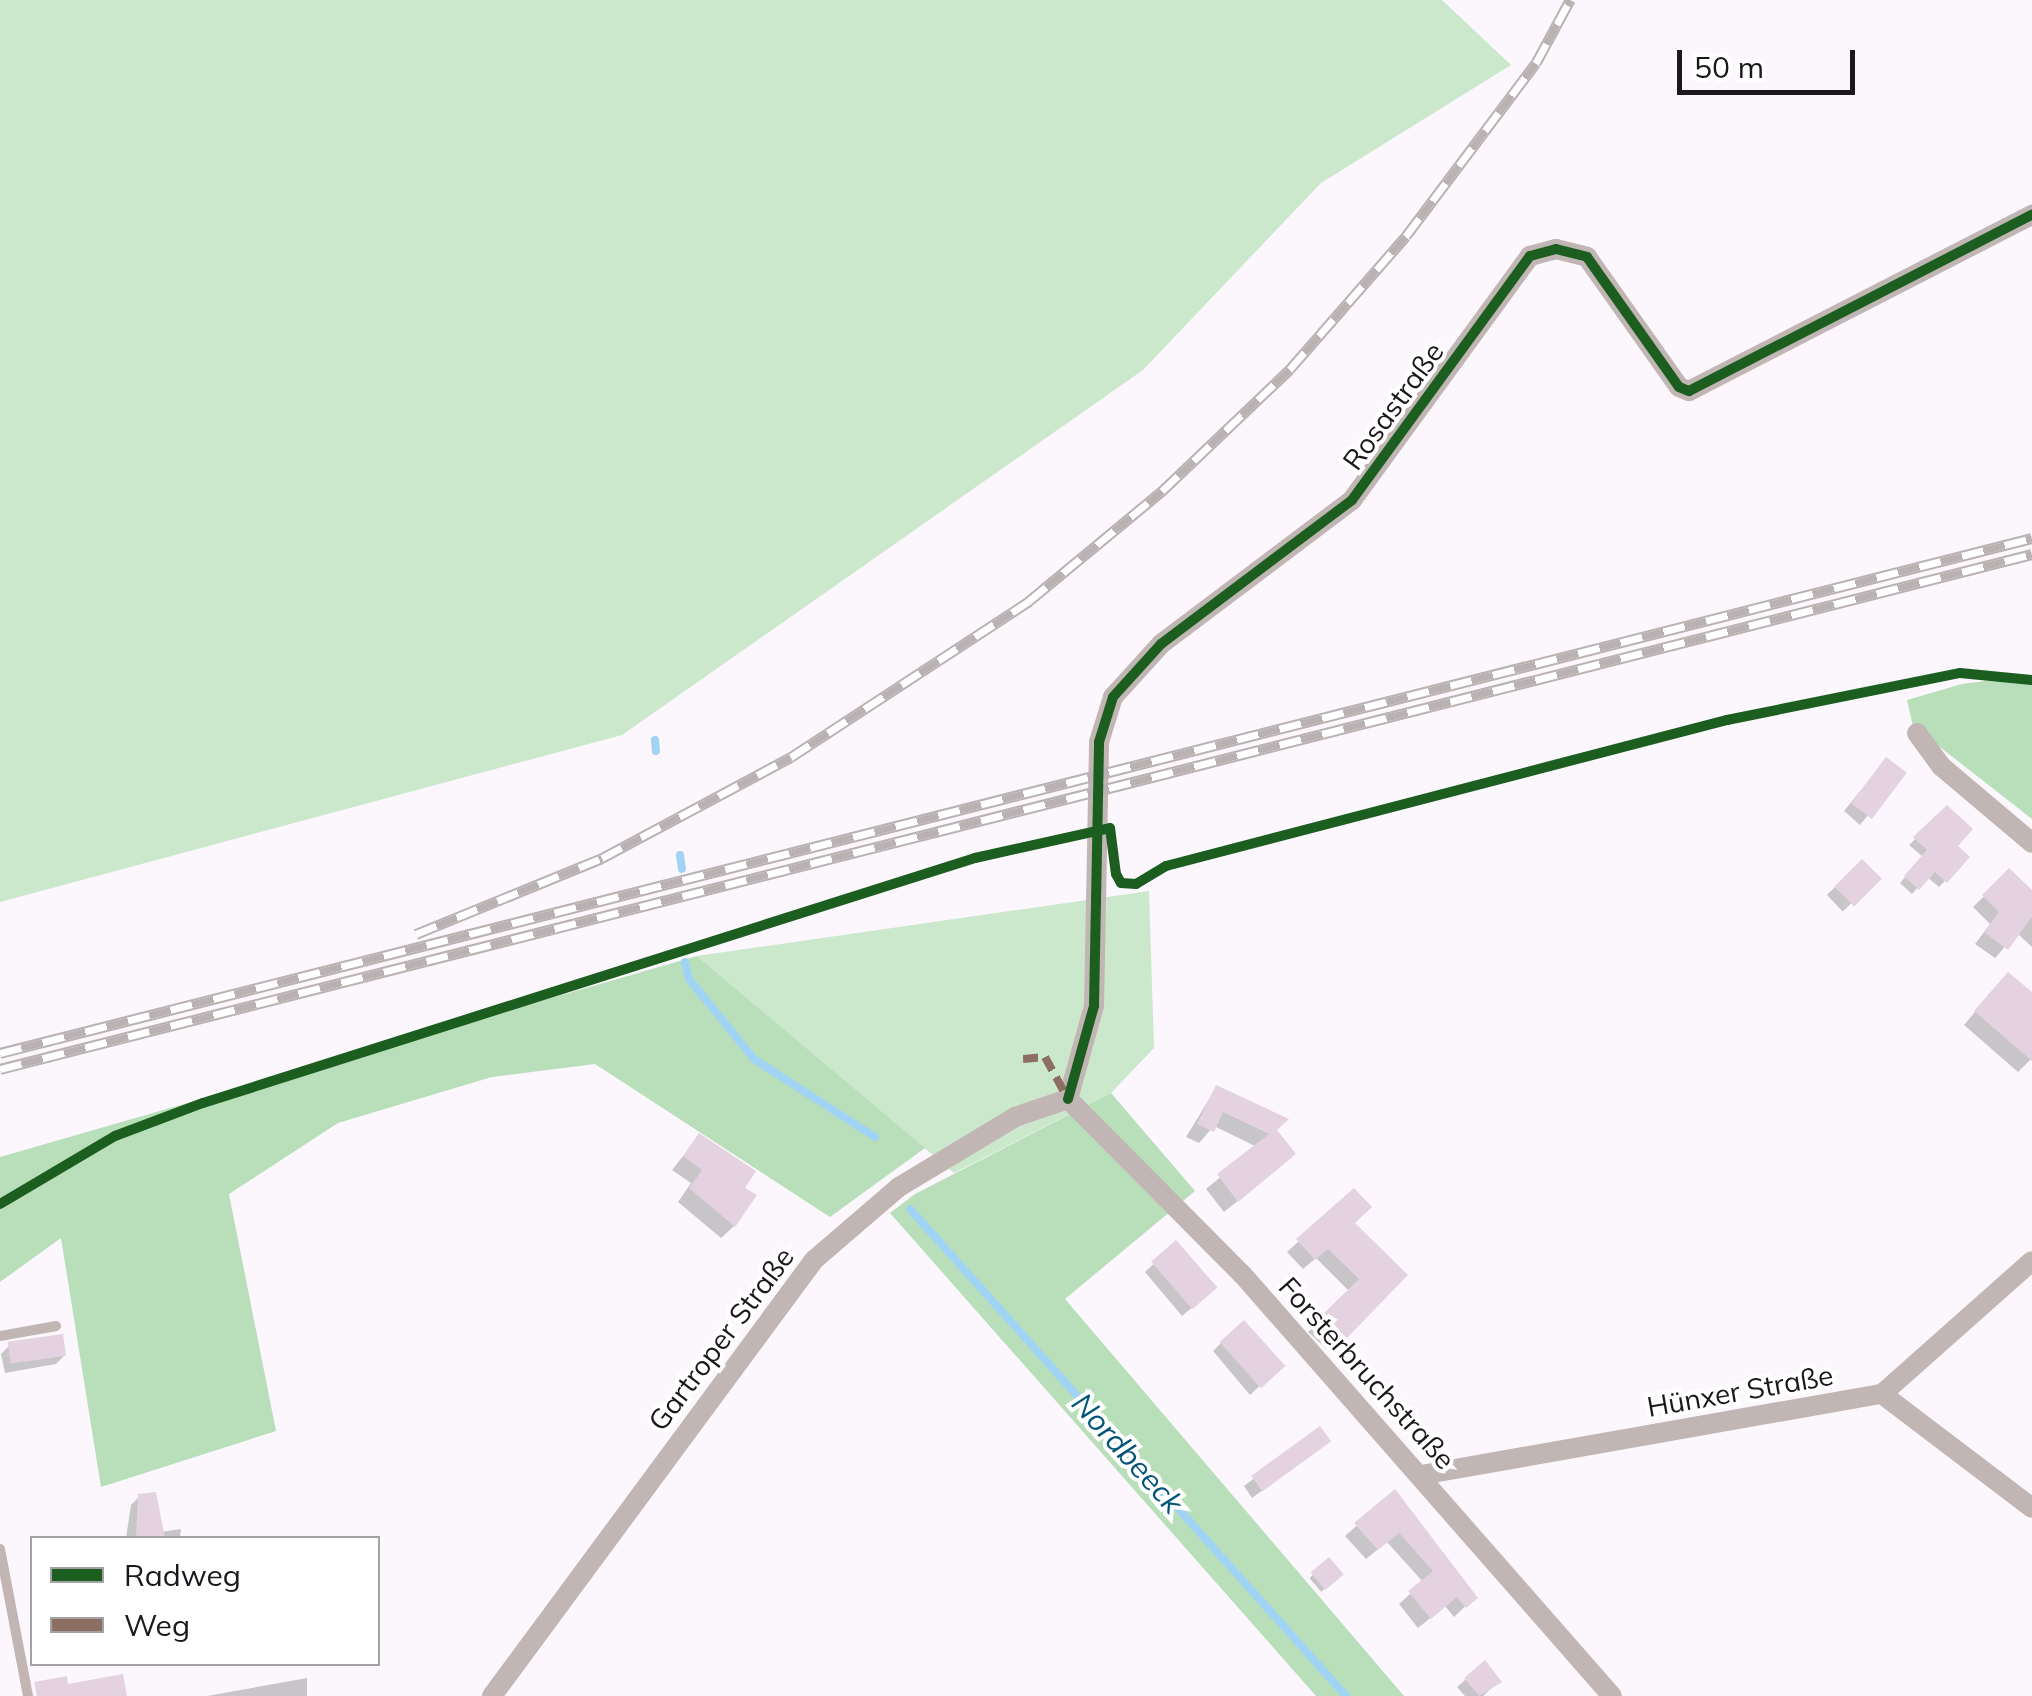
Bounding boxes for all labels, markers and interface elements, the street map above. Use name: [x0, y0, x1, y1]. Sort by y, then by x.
scale bar: [1682, 30, 1860, 92]
text: 50 m: [1694, 48, 1764, 86]
street label: Rosastraße: [1336, 336, 1450, 476]
street label: Gartroper Straße: [641, 1241, 801, 1437]
street label: Forsterbruchstraße: [1272, 1270, 1462, 1476]
street label: Hünxer Straße: [1644, 1358, 1836, 1424]
water label: Nordbeeck: [1065, 1386, 1191, 1520]
legend: [30, 1536, 380, 1666]
text: Radweg: [124, 1556, 241, 1594]
text: Weg: [124, 1606, 190, 1644]

